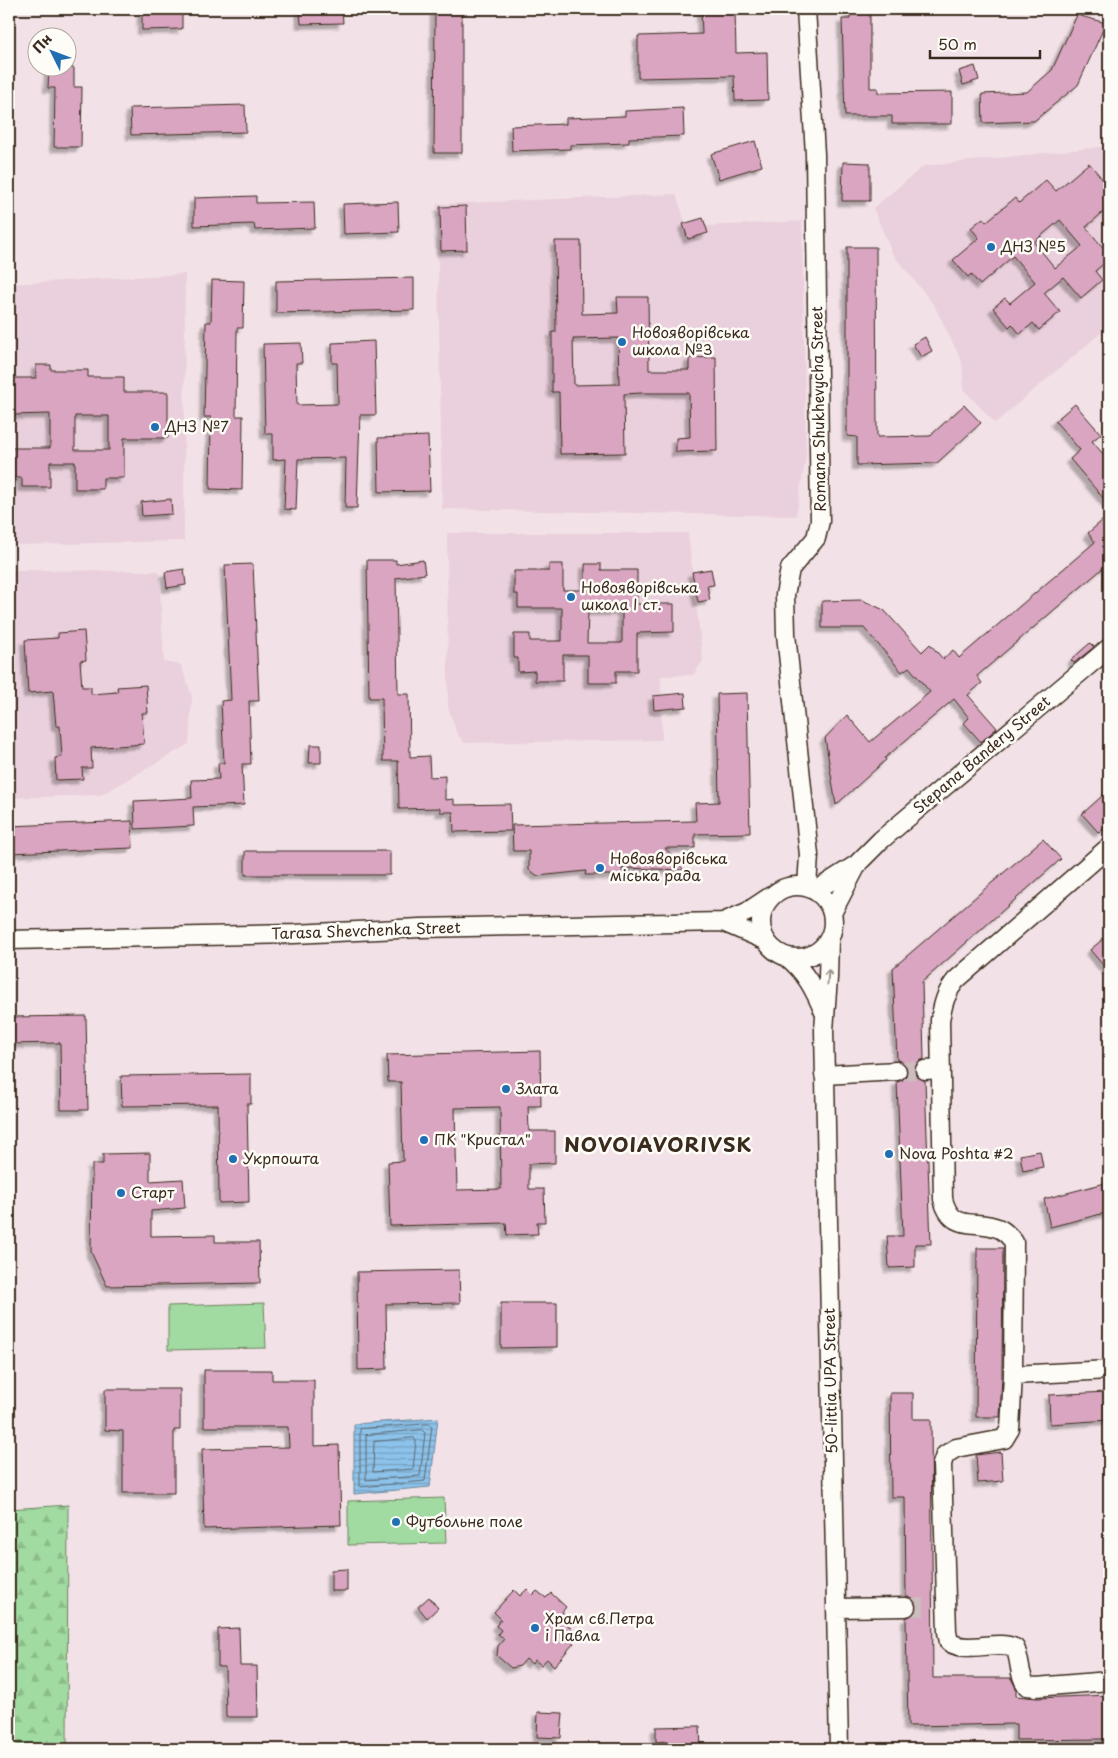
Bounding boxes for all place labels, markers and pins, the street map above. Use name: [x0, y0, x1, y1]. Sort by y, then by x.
place label: ДНЗ №5: [1000, 234, 1066, 257]
marker: ДНЗ №5: [985, 241, 997, 253]
place label: Новояворівська школа №3: [632, 320, 750, 360]
marker: Новояворівська школа №3: [616, 336, 628, 348]
place label: ДНЗ №7: [164, 414, 229, 437]
marker: ДНЗ №7: [149, 421, 161, 433]
place label: Новояворівська школа І ст.: [581, 575, 699, 615]
marker: Новояворівська школа І ст.: [565, 591, 577, 603]
place label: Новояворівська міська рада: [610, 846, 728, 886]
marker: Новояворівська міська рада: [594, 862, 606, 874]
place label: Злата: [515, 1076, 559, 1099]
marker: Злата: [500, 1083, 512, 1095]
place label: ПК "Кристал": [434, 1127, 531, 1150]
marker: ПК "Кристал": [418, 1134, 430, 1146]
place label: Nova Poshta #2: [899, 1141, 1014, 1164]
place label: Укрпошта: [243, 1146, 320, 1169]
marker: Nova Poshta #2: [883, 1148, 895, 1160]
marker: Укрпошта: [227, 1153, 239, 1165]
place label: Старт: [131, 1180, 175, 1203]
marker: Старт: [115, 1187, 127, 1199]
place label: Футбольне поле: [406, 1509, 523, 1532]
marker: Футбольне поле: [390, 1516, 402, 1528]
place label: Храм св.Петра і Павла: [545, 1606, 655, 1646]
marker: Храм св.Петра і Павла: [529, 1622, 541, 1634]

